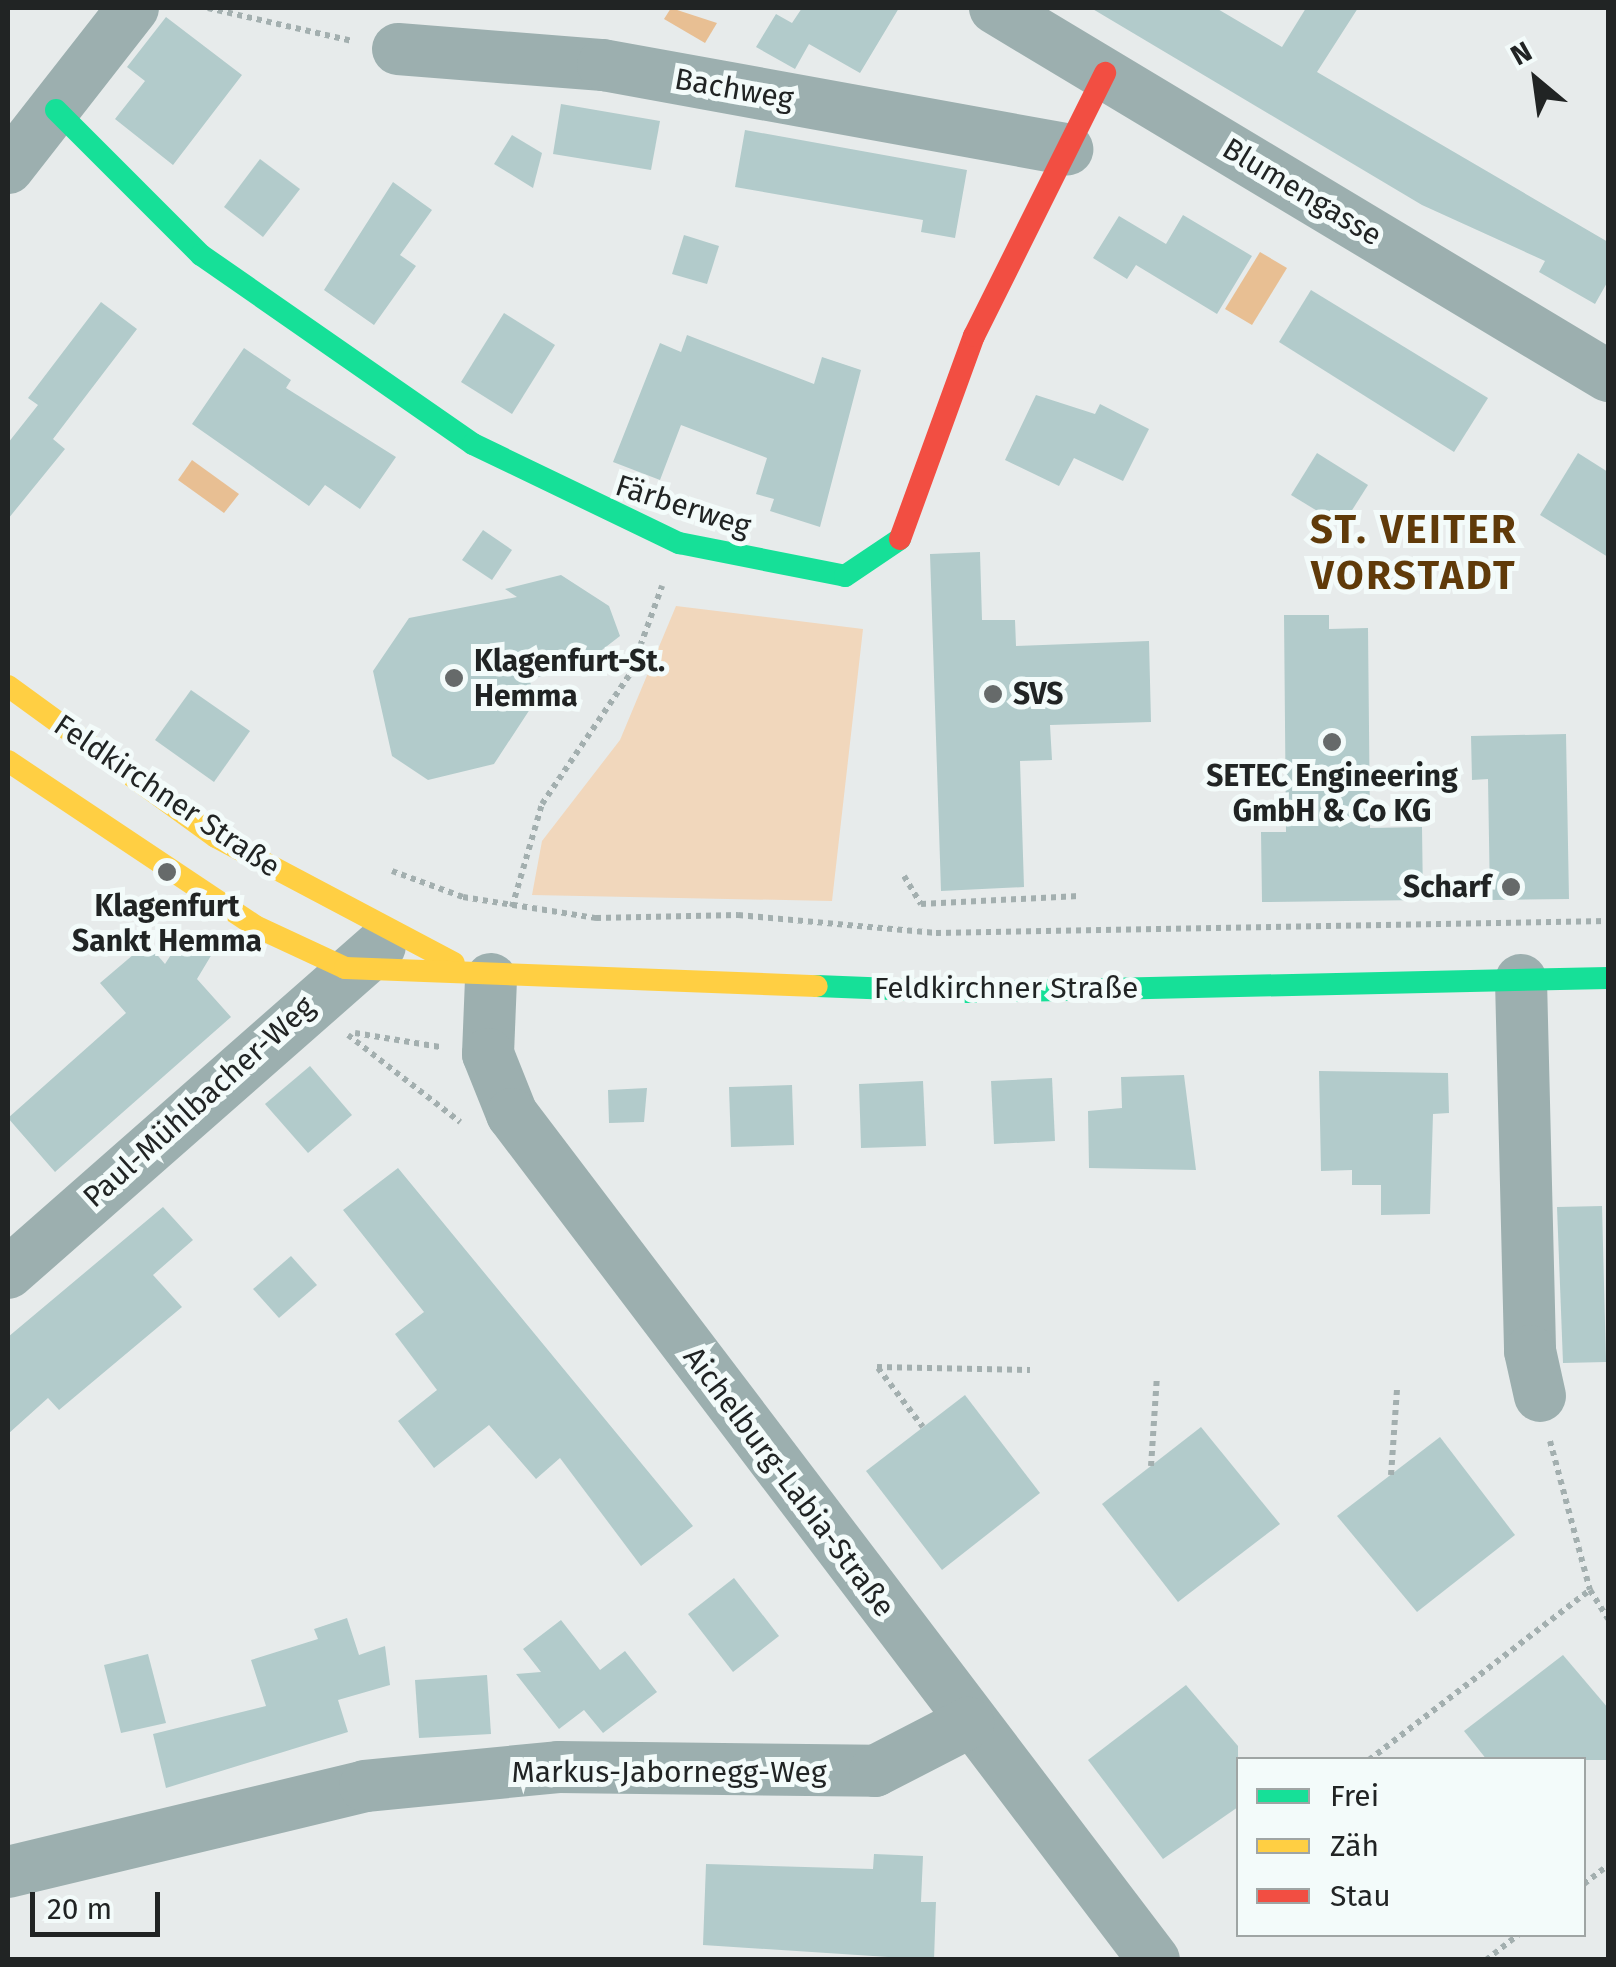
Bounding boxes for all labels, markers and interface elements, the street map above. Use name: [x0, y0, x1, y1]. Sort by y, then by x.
north arrow: [1486, 30, 1586, 130]
text: N: [1505, 34, 1537, 72]
street label: Bachweg: [672, 61, 796, 117]
street label: Blumengasse: [1216, 130, 1388, 254]
street label: Färberweg: [611, 467, 755, 545]
district label: ST. VEITER VORSTADT: [1310, 506, 1518, 600]
place label: Klagenfurt-St. Hemma: [474, 643, 665, 714]
marker: Klagenfurt-St. Hemma: [443, 667, 465, 689]
place label: SVS: [1013, 676, 1063, 712]
marker: SVS: [982, 683, 1004, 705]
street label: Feldkirchner Straße: [47, 707, 287, 885]
marker: SETEC Engineering GmbH & Co KG: [1321, 731, 1343, 753]
place label: SETEC Engineering GmbH & Co KG: [1206, 758, 1458, 828]
marker: Klagenfurt Sankt Hemma: [156, 861, 178, 883]
place label: Scharf: [1403, 869, 1491, 905]
marker: Scharf: [1500, 876, 1522, 898]
place label: Klagenfurt Sankt Hemma: [72, 888, 262, 958]
street label: Feldkirchner Straße: [874, 970, 1138, 1006]
street label: Paul-Mühlbacher-Weg: [76, 989, 322, 1215]
street label: Aichelburg-Labia-Straße: [676, 1340, 902, 1624]
street label: Markus-Jabornegg-Weg: [511, 1754, 827, 1790]
legend: [1236, 1757, 1586, 1937]
text: Frei: [1330, 1778, 1379, 1814]
text: Zäh: [1330, 1828, 1379, 1864]
scale bar: [35, 1872, 165, 1934]
text: Stau: [1330, 1878, 1391, 1914]
text: 20 m: [47, 1891, 112, 1927]

